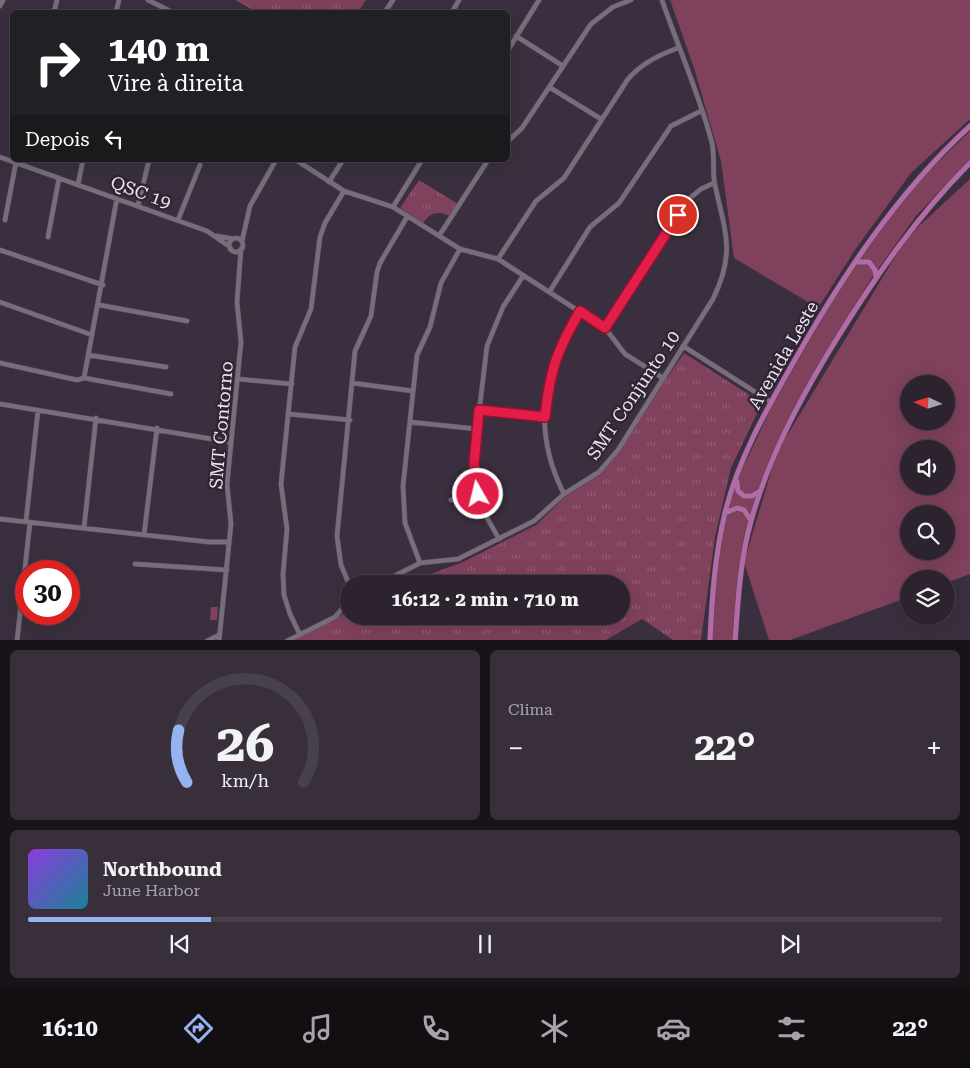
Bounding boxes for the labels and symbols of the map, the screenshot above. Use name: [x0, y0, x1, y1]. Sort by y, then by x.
street label: QSC 19: [108, 171, 174, 213]
pin: [657, 194, 699, 236]
street label: Avenida Leste: [744, 297, 822, 413]
street label: SMT Conjunto 10: [582, 326, 684, 464]
street label: SMT Contorno: [205, 360, 237, 490]
north arrow: [900, 375, 955, 430]
position arrow: [451, 467, 503, 519]
speed limit sign: 30: [15, 560, 80, 625]

